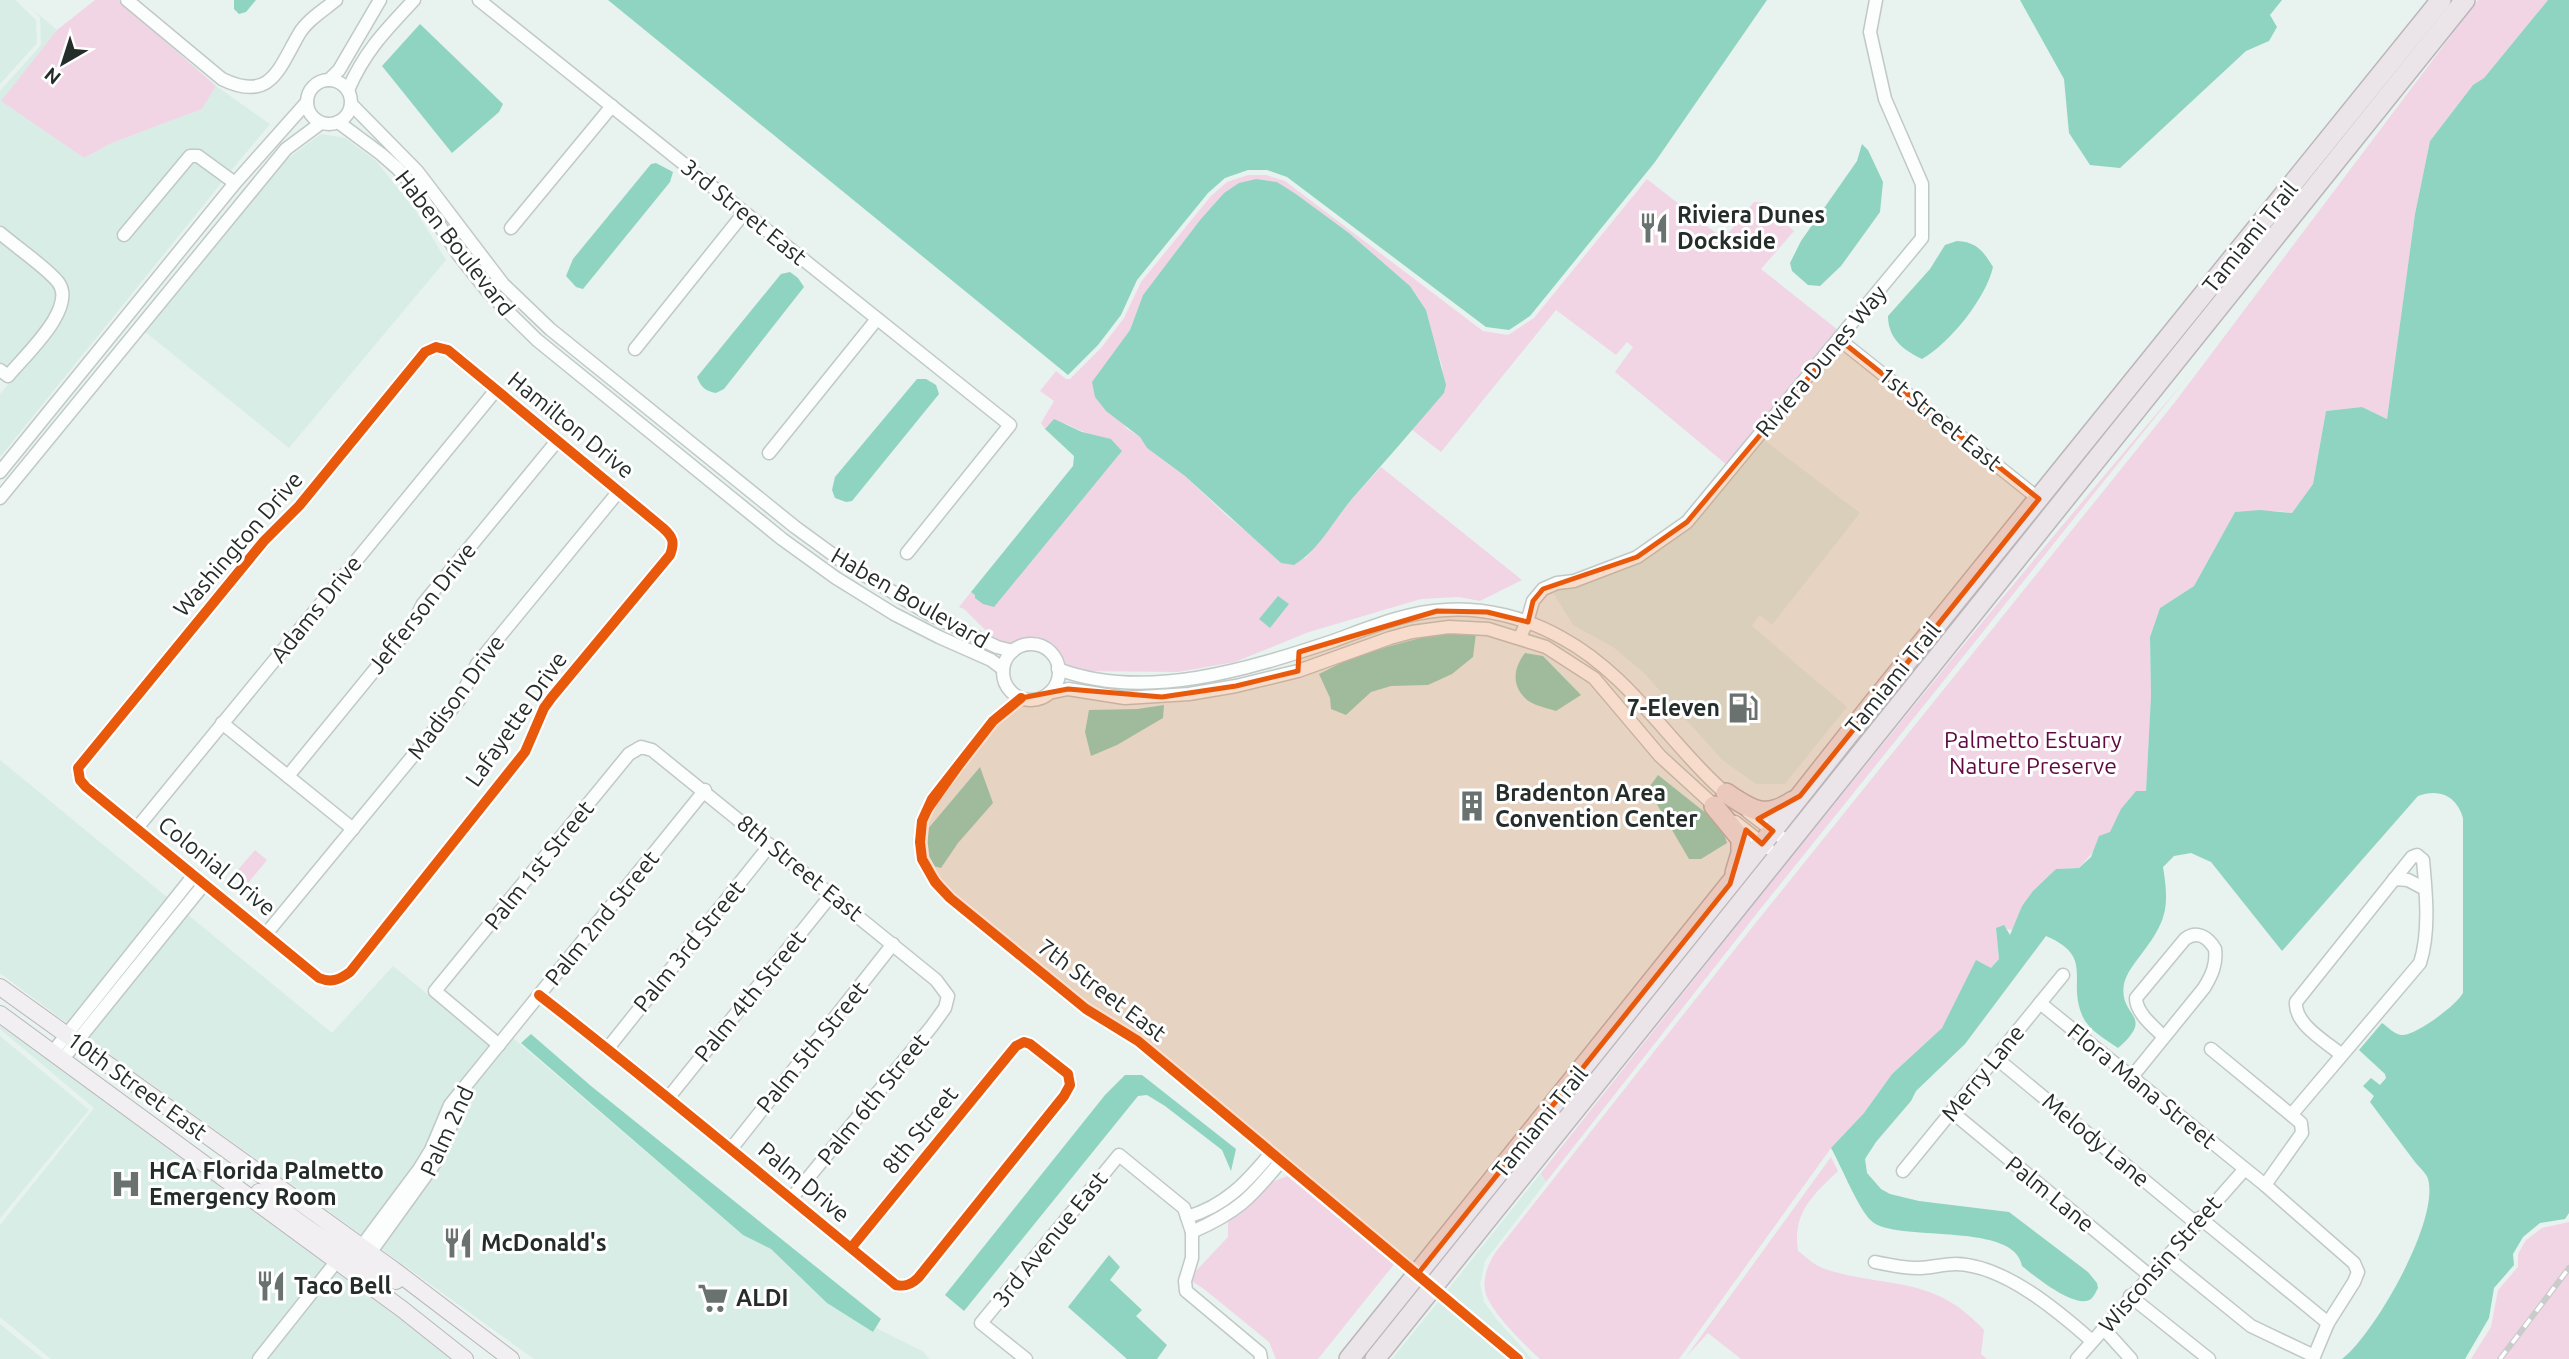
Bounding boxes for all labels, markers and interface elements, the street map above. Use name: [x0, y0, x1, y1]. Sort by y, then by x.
north arrow: [28, 28, 98, 98]
text: N: [40, 63, 65, 89]
street label: 3rd Street East: [677, 154, 812, 270]
street label: Haben Boulevard: [391, 165, 520, 320]
street label: Tamiami Trail: [2197, 176, 2302, 297]
place label: Riviera Dunes Dockside: [1677, 202, 1825, 253]
restaurant icon: Riviera Dunes Dockside: [1637, 211, 1671, 245]
street label: Riviera Dunes Way: [1750, 280, 1891, 441]
street label: 1st Street East: [1874, 362, 2007, 476]
street label: Hamilton Drive: [503, 366, 639, 483]
street label: Washington Drive: [168, 466, 307, 621]
street label: Jefferson Drive: [363, 537, 480, 678]
street label: Haben Boulevard: [827, 542, 993, 653]
street label: Adams Drive: [265, 550, 366, 667]
street label: Tamiami Trail: [1840, 617, 1945, 738]
street label: Madison Drive: [402, 630, 509, 764]
street label: Lafayette Drive: [460, 647, 571, 791]
fuel station icon: 7-Eleven: [1726, 691, 1760, 725]
place label: 7-Eleven: [1627, 695, 1720, 720]
park label: Palmetto Estuary Nature Preserve: [1944, 727, 2122, 778]
place label: Bradenton Area Convention Center: [1495, 780, 1698, 831]
building icon: Bradenton Area Convention Center: [1455, 789, 1489, 823]
street label: Palm 1st Street: [479, 795, 598, 934]
street label: 8th Street East: [733, 810, 868, 926]
street label: Colonial Drive: [154, 811, 281, 920]
street label: Palm 2nd Street: [540, 845, 663, 990]
street label: Palm 3rd Street: [628, 875, 749, 1016]
street label: Palm 4th Street: [689, 925, 810, 1066]
street label: 7th Street East: [1033, 933, 1171, 1046]
street label: Palm 5th Street: [751, 976, 872, 1117]
street label: Flora Mana Street: [2063, 1018, 2222, 1153]
street label: Merry Lane: [1936, 1020, 2029, 1126]
street label: 10th Street East: [63, 1027, 212, 1145]
street label: Palm 6th Street: [812, 1028, 933, 1169]
street label: Tamiami Trail: [1487, 1061, 1592, 1182]
street label: 8th Street: [877, 1081, 962, 1178]
street label: Palm 2nd: [415, 1082, 478, 1180]
street label: Melody Lane: [2038, 1088, 2155, 1191]
street label: Palm Drive: [754, 1136, 855, 1227]
street label: Palm Lane: [2001, 1151, 2099, 1237]
place label: HCA Florida Palmetto Emergency Room: [149, 1158, 384, 1209]
street label: 3rd Avenue East: [987, 1166, 1112, 1311]
hospital icon: HCA Florida Palmetto Emergency Room: [109, 1167, 143, 1201]
street label: Wisconsin Street: [2094, 1190, 2226, 1337]
restaurant icon: McDonald's: [441, 1226, 475, 1260]
place label: McDonald's: [481, 1230, 607, 1255]
restaurant icon: Taco Bell: [254, 1269, 288, 1303]
place label: Taco Bell: [294, 1273, 391, 1298]
supermarket icon: ALDI: [696, 1281, 730, 1315]
place label: ALDI: [736, 1285, 789, 1310]

